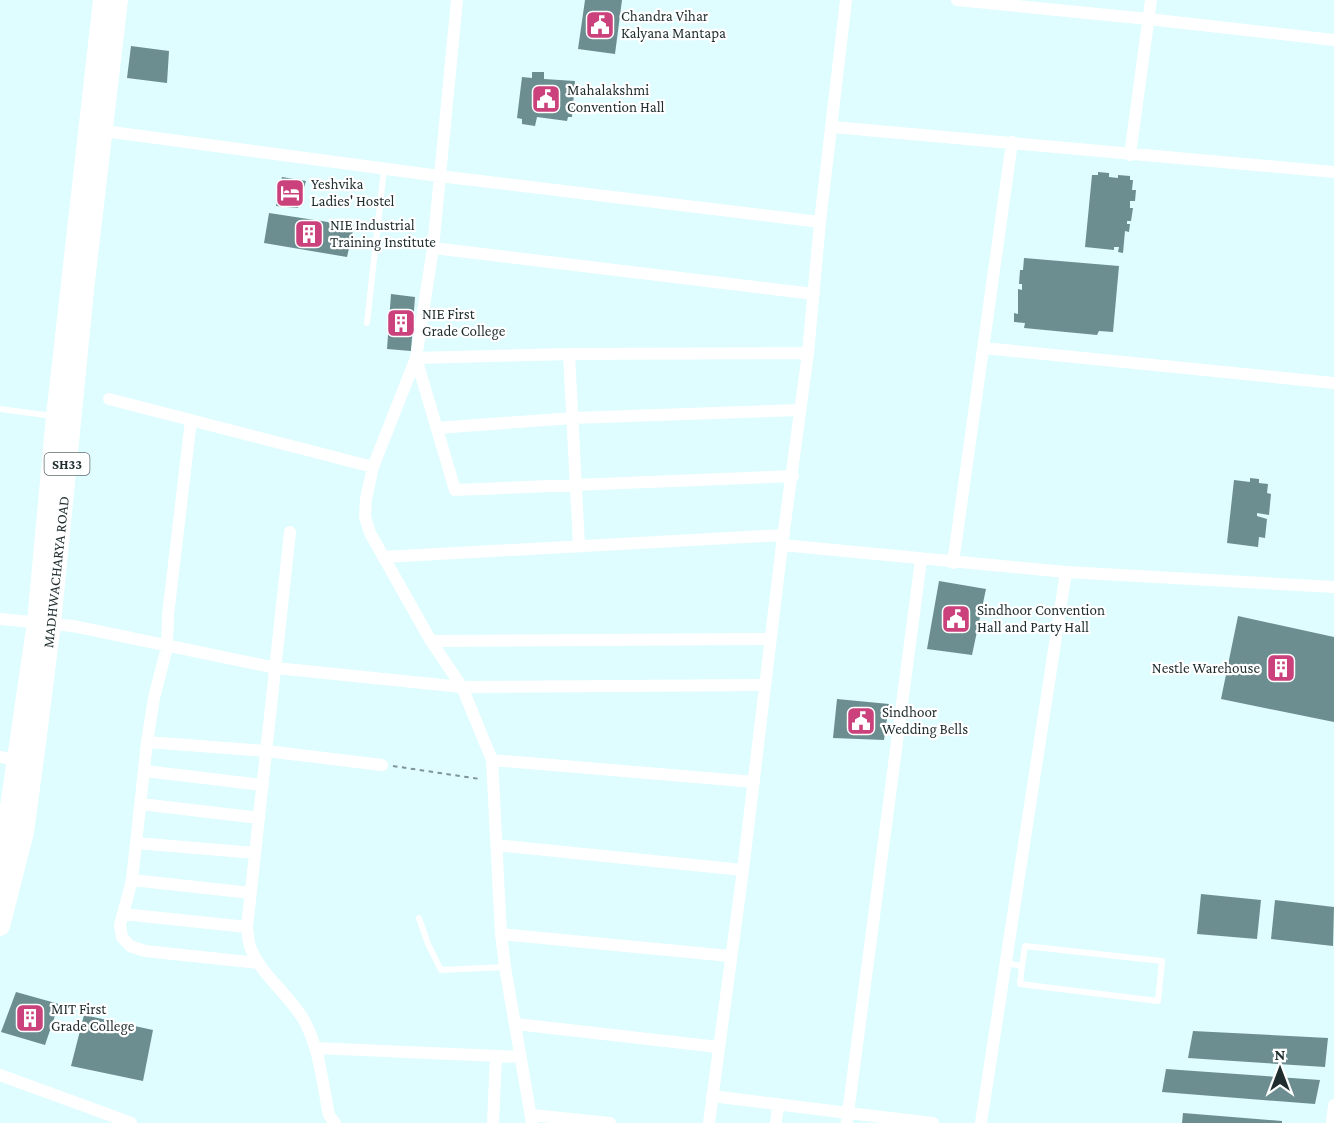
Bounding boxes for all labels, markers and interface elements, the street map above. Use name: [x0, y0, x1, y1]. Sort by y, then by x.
place label: Chandra Vihar Kalyana Mantapa: [621, 8, 726, 42]
public building icon: Chandra Vihar Kalyana Mantapa: [584, 9, 616, 41]
place label: Mahalakshmi Convention Hall: [567, 82, 665, 115]
public building icon: Mahalakshmi Convention Hall: [530, 83, 562, 115]
place label: Yeshvika Ladies' Hostel: [311, 176, 395, 209]
hotel icon: Yeshvika Ladies' Hostel: [274, 177, 306, 209]
place label: NIE Industrial Training Institute: [330, 217, 436, 251]
building icon: NIE Industrial Training Institute: [293, 218, 325, 250]
place label: NIE First Grade College: [422, 306, 506, 340]
building icon: NIE First Grade College: [385, 307, 417, 339]
road number: SH33: [44, 453, 90, 475]
street label: MADHWACHARYA ROAD: [40, 495, 72, 649]
place label: Sindhoor Convention Hall and Party Hall: [977, 602, 1105, 636]
public building icon: Sindhoor Convention Hall and Party Hall: [940, 603, 972, 635]
building icon: Nestle Warehouse: [1265, 652, 1297, 684]
place label: Nestle Warehouse: [1152, 660, 1260, 676]
place label: Sindhoor Wedding Bells: [882, 704, 968, 738]
public building icon: Sindhoor Wedding Bells: [845, 705, 877, 737]
place label: MIT First Grade College: [51, 1001, 135, 1035]
building icon: MIT First Grade College: [14, 1002, 46, 1034]
north arrow: [1250, 1039, 1310, 1099]
text: N: [1275, 1046, 1286, 1063]

